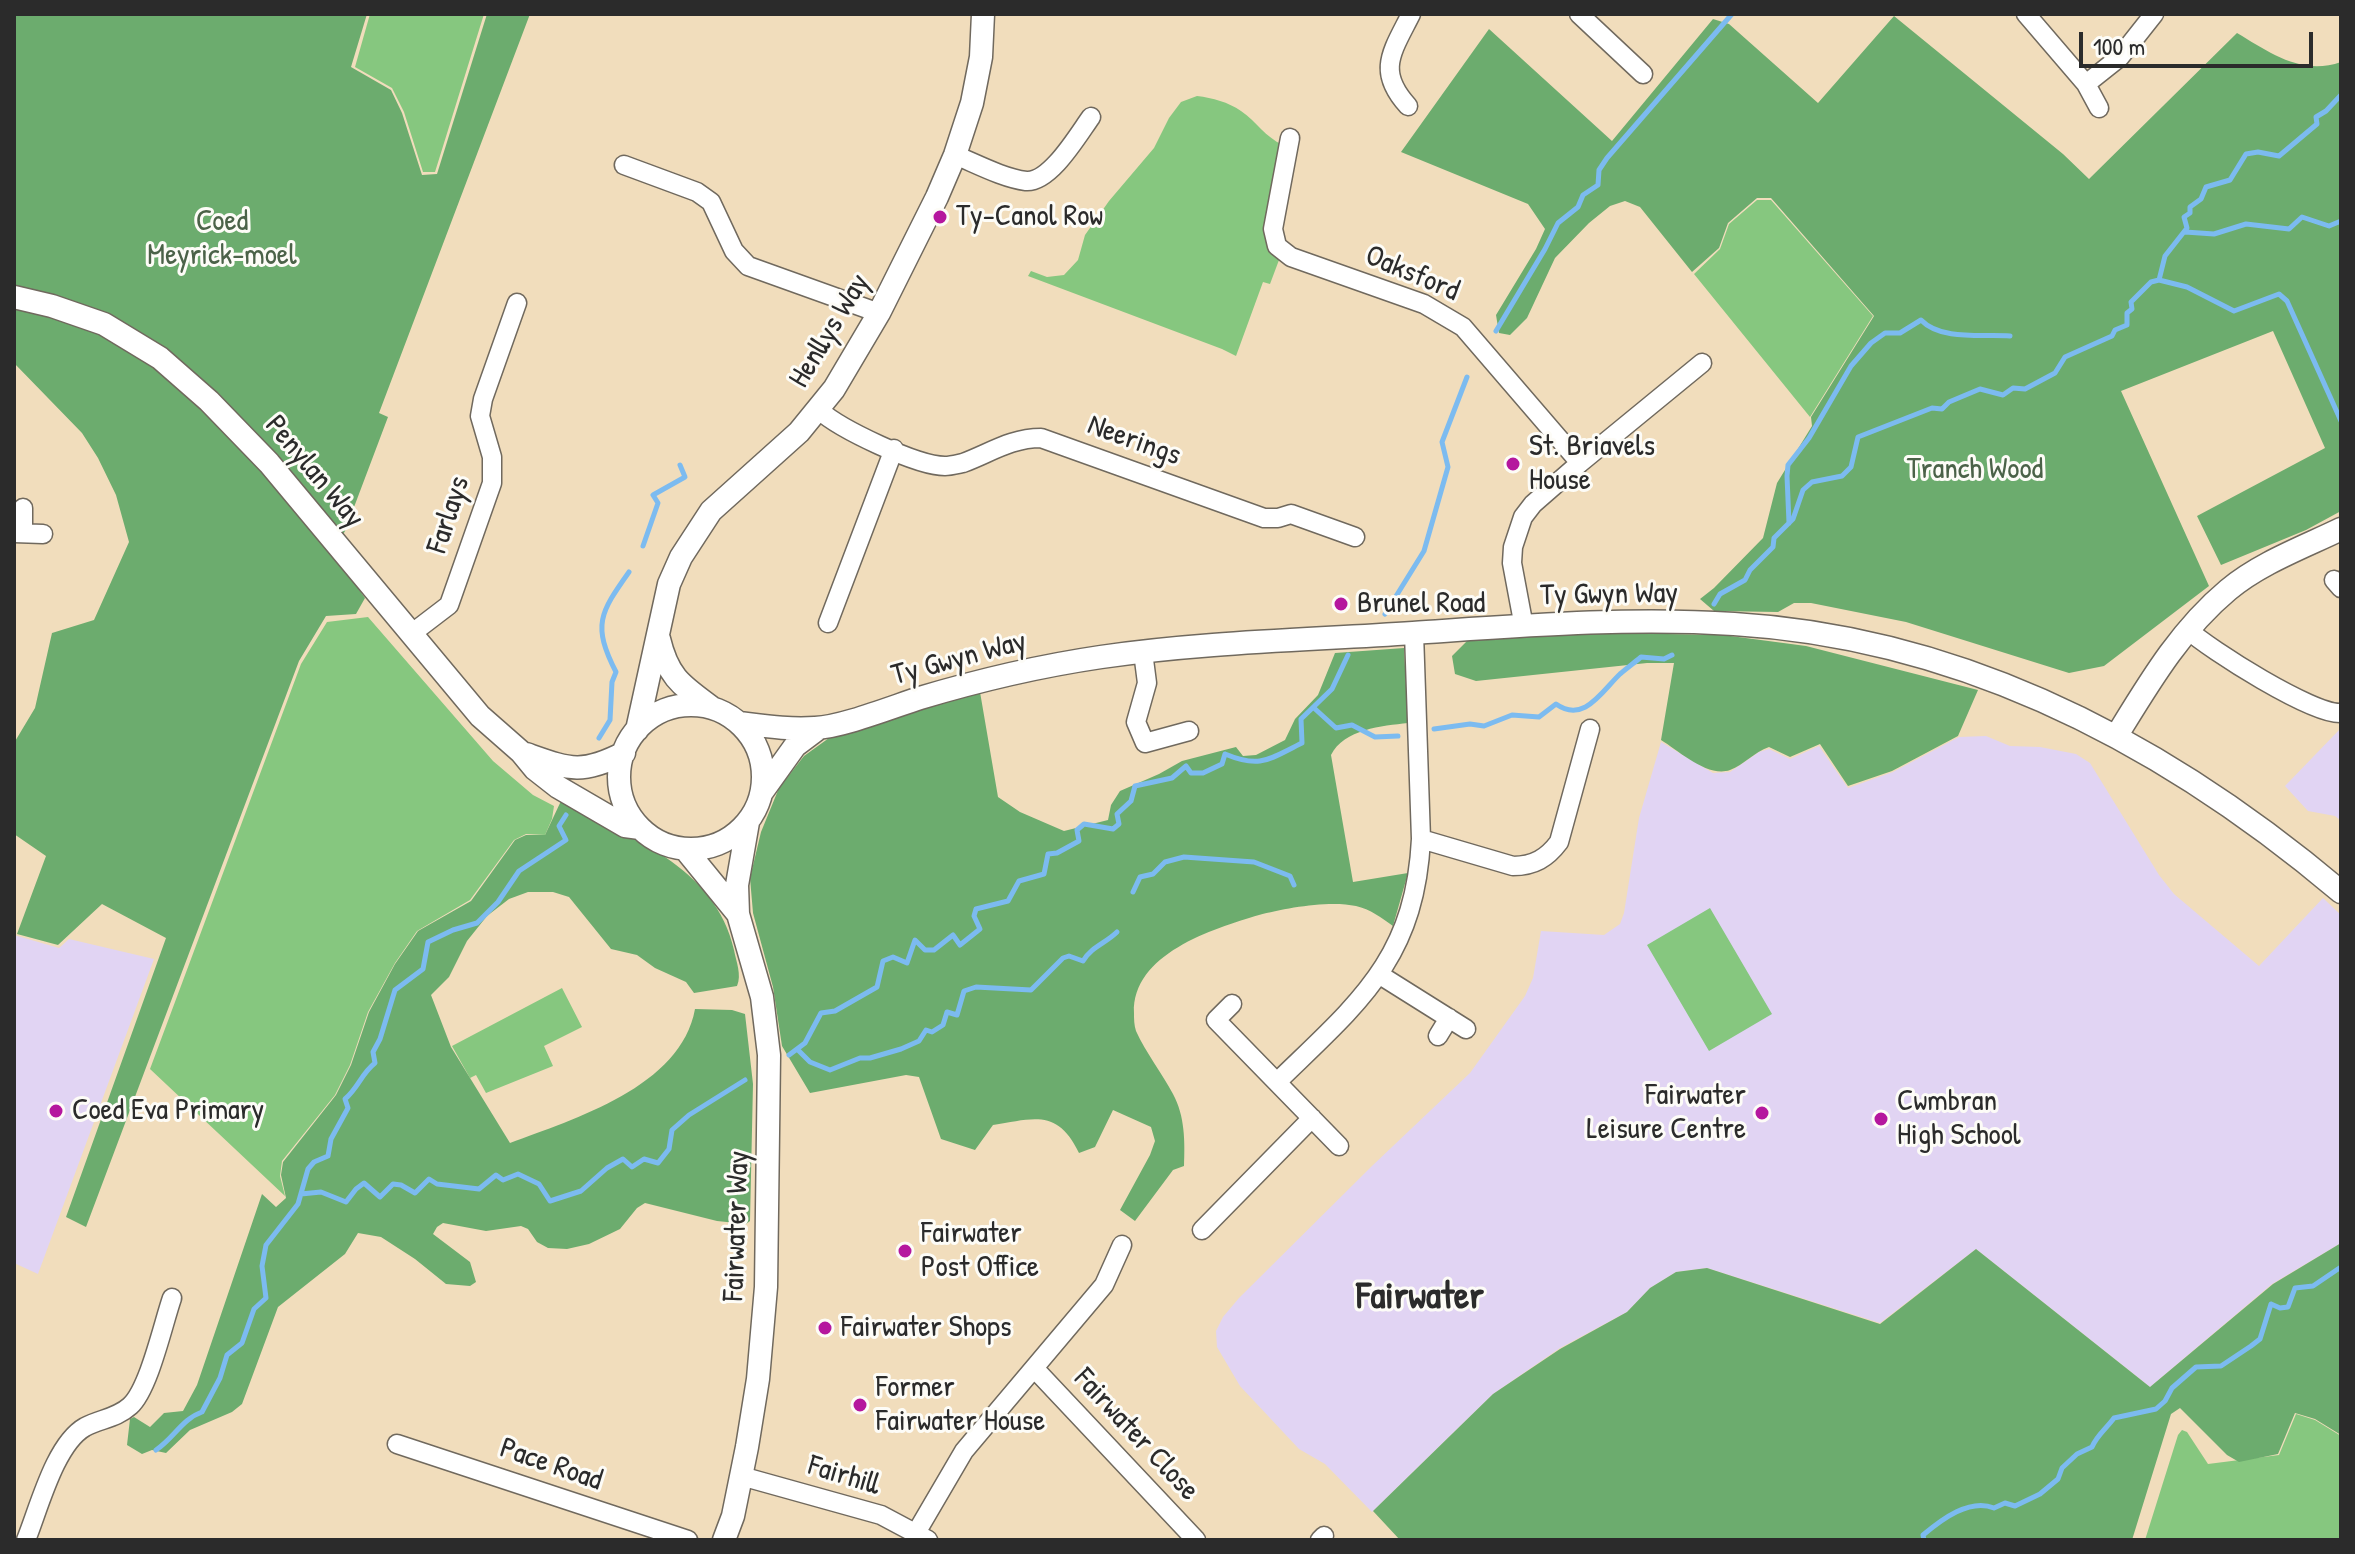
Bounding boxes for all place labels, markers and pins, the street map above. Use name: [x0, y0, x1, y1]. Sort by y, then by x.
place label: Ty-Canol Row: [956, 199, 1103, 235]
marker: Ty-Canol Row: [931, 208, 949, 226]
place label: St. Briavels House: [1529, 429, 1655, 500]
marker: St. Briavels House: [1504, 455, 1522, 473]
place label: Brunel Road: [1357, 586, 1485, 622]
marker: Brunel Road: [1332, 595, 1350, 613]
place label: Fairwater Leisure Centre: [1586, 1078, 1746, 1148]
place label: Cwmbran High School: [1897, 1084, 2021, 1154]
place label: Coed Eva Primary: [72, 1093, 264, 1129]
marker: Coed Eva Primary: [47, 1102, 65, 1120]
marker: Fairwater Leisure Centre: [1753, 1104, 1771, 1122]
marker: Cwmbran High School: [1872, 1110, 1890, 1128]
place label: Fairwater Post Office: [921, 1216, 1039, 1286]
marker: Fairwater Post Office: [896, 1242, 914, 1260]
place label: Fairwater Shops: [841, 1310, 1011, 1346]
marker: Fairwater Shops: [816, 1319, 834, 1337]
place label: Former Fairwater House: [876, 1370, 1045, 1440]
marker: Former Fairwater House: [851, 1396, 869, 1414]

